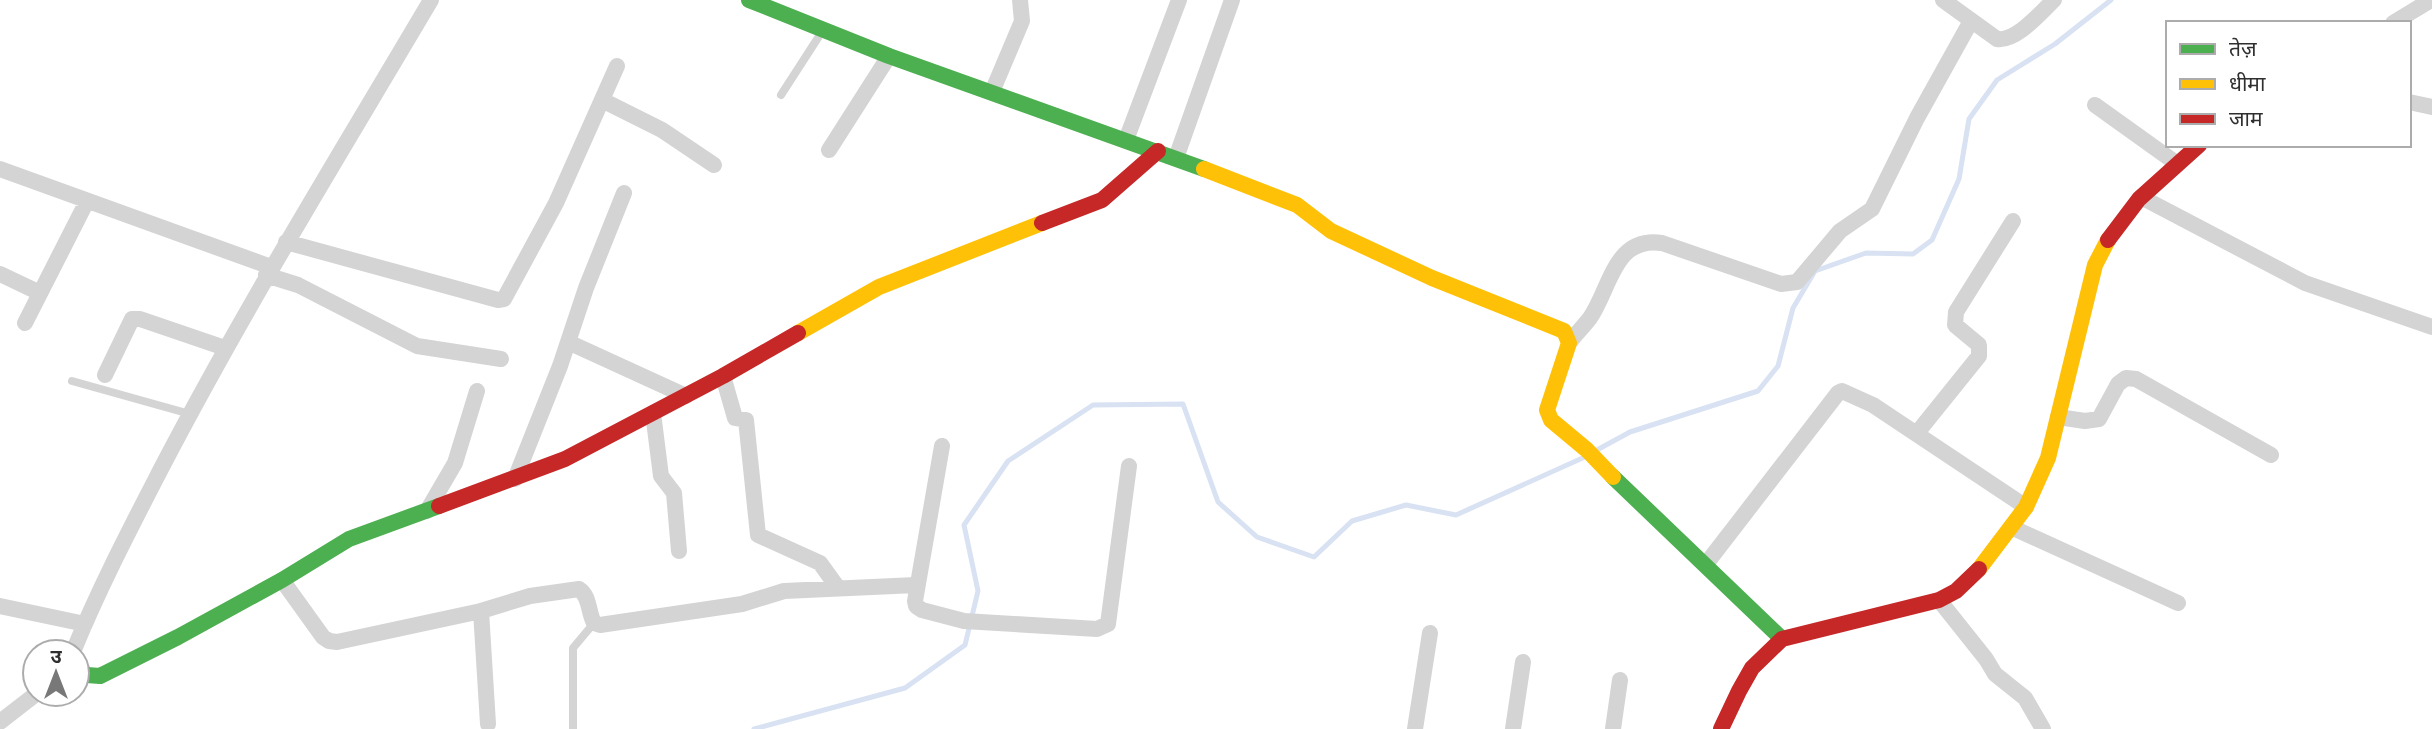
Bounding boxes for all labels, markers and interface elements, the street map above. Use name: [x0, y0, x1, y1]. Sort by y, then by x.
legend: [2166, 21, 2411, 147]
text: तेज़: [2229, 36, 2257, 61]
text: धीमा: [2229, 71, 2266, 96]
text: जाम: [2229, 106, 2263, 131]
north arrow: [21, 638, 91, 708]
text: उ: [50, 645, 62, 668]

